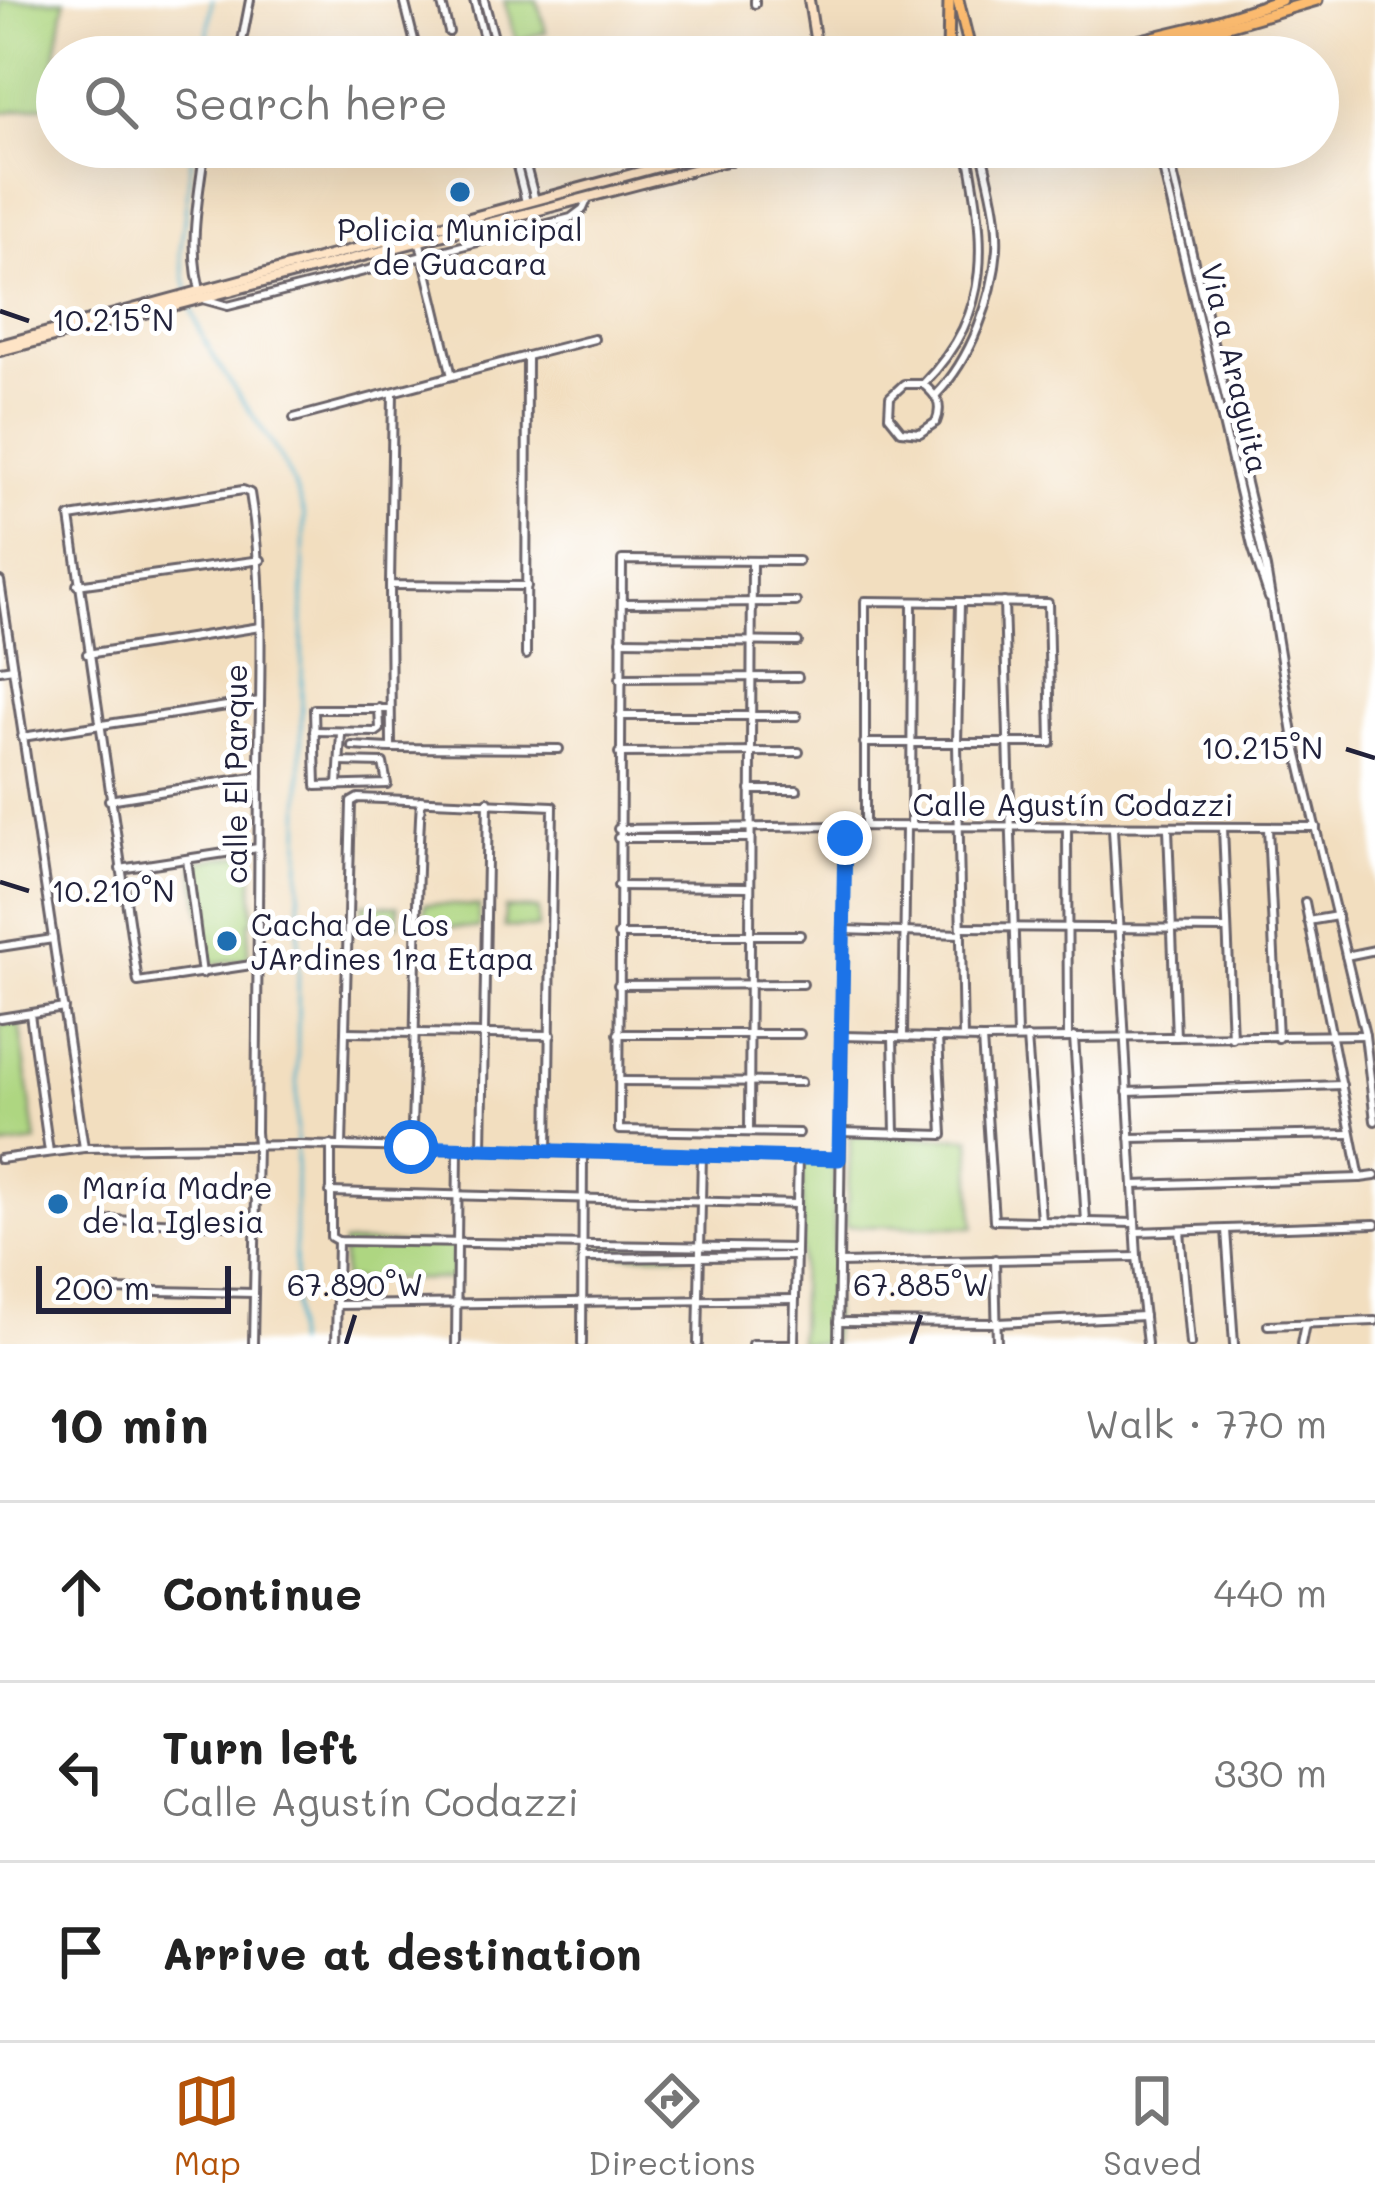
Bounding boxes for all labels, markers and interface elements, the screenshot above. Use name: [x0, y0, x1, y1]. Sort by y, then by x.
search box: [36, 36, 1339, 168]
icon: search: [78, 69, 144, 135]
text: Search here: [174, 73, 448, 131]
marker: Policia Municipal de Guacara: [447, 179, 473, 205]
place label: Policia Municipal de Guacara: [337, 209, 583, 283]
street label: Via a Araguita: [1192, 259, 1280, 477]
text: 10.215°N: [52, 299, 174, 339]
street label: calle El Parque: [215, 664, 255, 884]
text: 10.215°N: [1201, 727, 1323, 767]
street label: Calle Agustín Codazzi: [913, 784, 1233, 824]
route end: [818, 811, 872, 865]
text: 10.210°N: [51, 870, 175, 910]
place label: Cacha de Los JArdines 1ra Etapa: [251, 904, 534, 978]
marker: Cacha de Los JArdines 1ra Etapa: [214, 928, 240, 954]
route start: [384, 1120, 438, 1174]
place label: María Madre de la Iglesia: [82, 1167, 273, 1241]
marker: María Madre de la Iglesia: [45, 1191, 71, 1217]
scale bar: [36, 1260, 231, 1313]
text: 67.890°W: [287, 1264, 423, 1304]
text: 67.885°W: [853, 1264, 989, 1304]
text: 200 m: [54, 1265, 150, 1308]
text: 10 min: [48, 1389, 209, 1456]
text: Walk · 770 m: [1085, 1397, 1327, 1448]
icon: ahead: [48, 1559, 114, 1625]
text: Continue: [162, 1563, 362, 1621]
text: 440 m: [1214, 1566, 1327, 1617]
text: Turn left: [162, 1717, 358, 1775]
icon: left: [48, 1739, 114, 1805]
text: 330 m: [1214, 1746, 1327, 1797]
text: Calle Agustín Codazzi: [162, 1775, 579, 1826]
icon: arrive: [48, 1919, 114, 1985]
text: Arrive at destination: [162, 1923, 642, 1981]
tab: Map: [174, 2068, 241, 2183]
tab: Directions: [588, 2068, 756, 2183]
tab: Saved: [1103, 2068, 1201, 2183]

